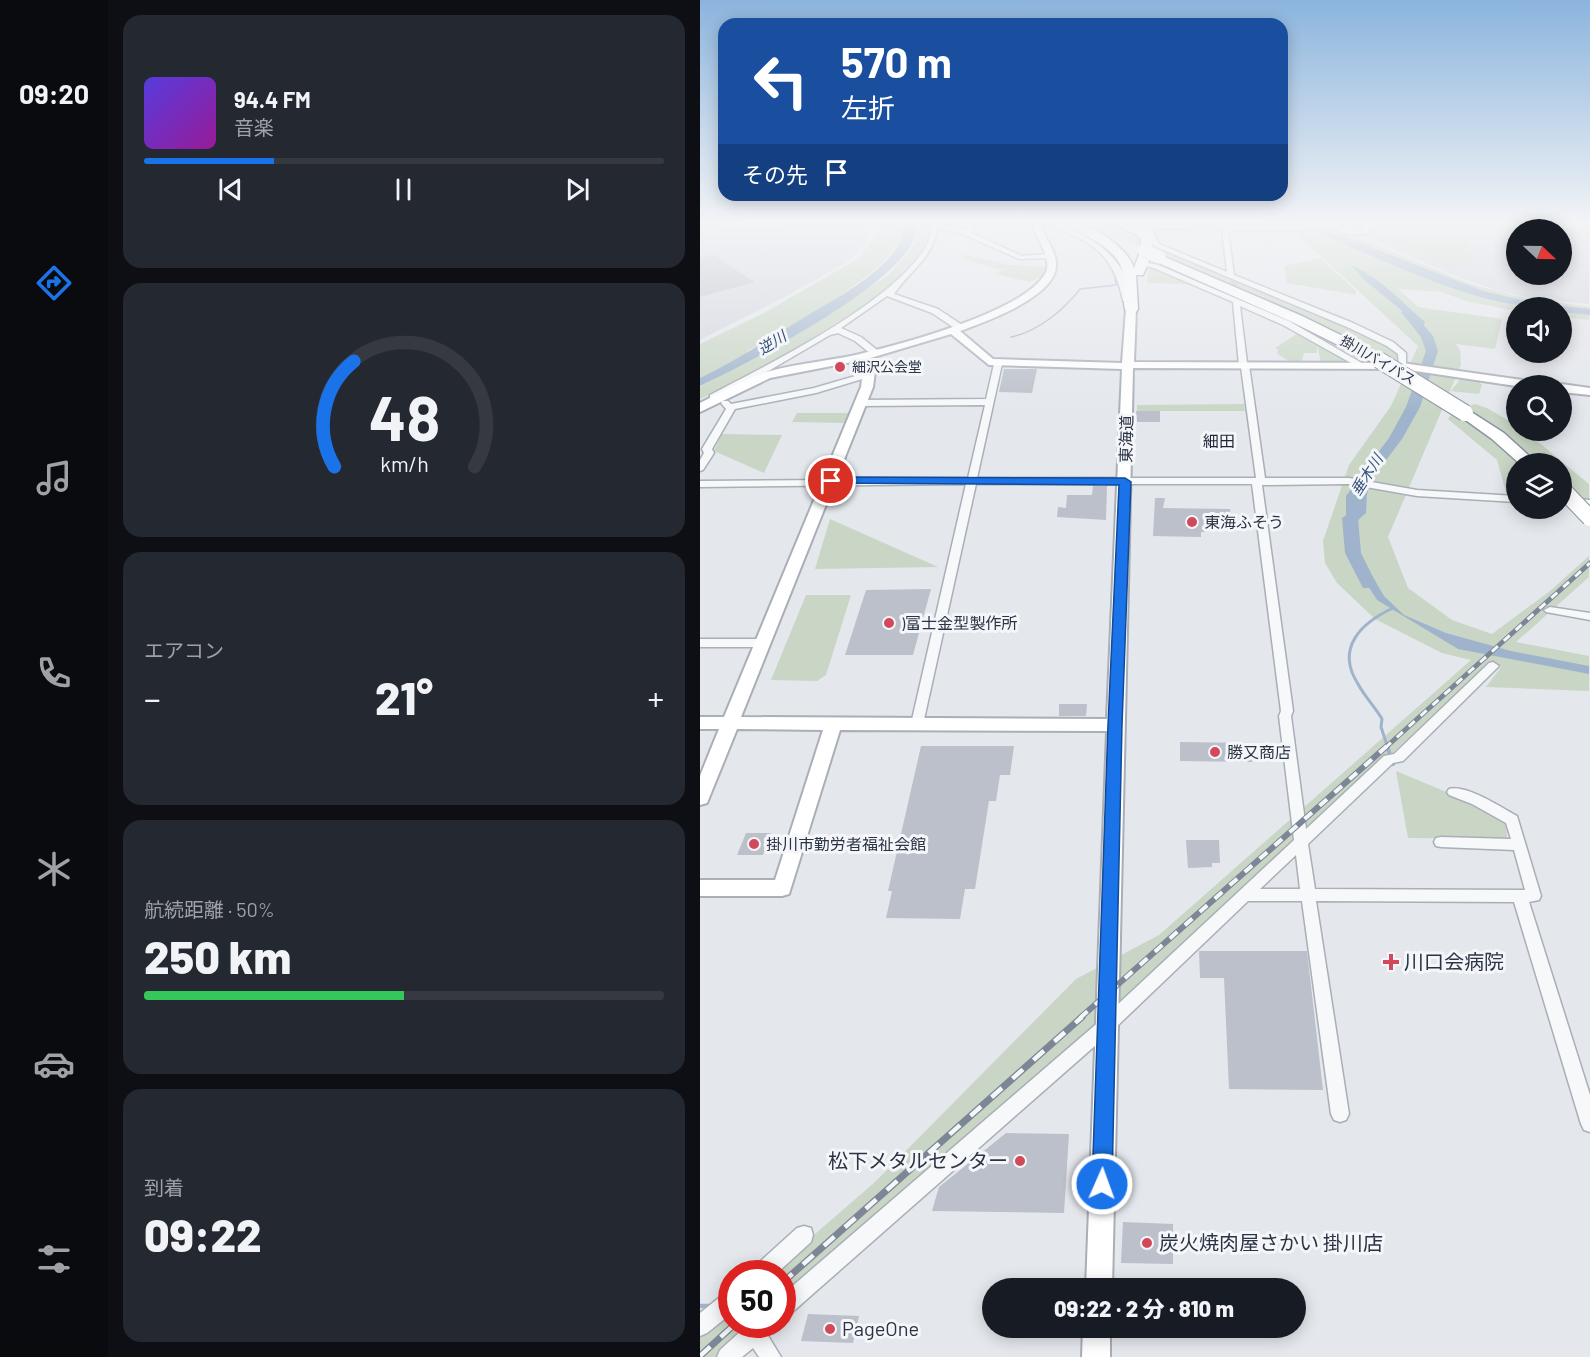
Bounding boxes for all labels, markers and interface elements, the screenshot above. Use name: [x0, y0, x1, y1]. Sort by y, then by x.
text: 570 m: [841, 36, 952, 86]
icon: left: [742, 42, 820, 120]
text: 09:20: [19, 77, 89, 109]
text: 94.4 FM: [234, 86, 311, 112]
text: 左折: [841, 91, 895, 123]
text: 音楽: [234, 115, 274, 139]
icon: arrive: [820, 156, 853, 189]
text: その先: [742, 161, 808, 187]
icon: previous: [214, 173, 247, 206]
icon: pause: [387, 173, 420, 206]
icon: next: [561, 173, 594, 206]
north arrow: [1506, 219, 1572, 285]
map controls: [1506, 219, 1572, 519]
icon: directions: [33, 262, 75, 304]
button: sound: [1506, 297, 1572, 363]
water label: 逆川: [754, 326, 791, 358]
street label: 掛川バイパス: [1338, 331, 1419, 388]
place label: 細沢公会堂: [852, 358, 922, 375]
marker: 細沢公会堂: [833, 360, 847, 374]
button: search: [1506, 375, 1572, 441]
text: 48: [368, 379, 440, 453]
street label: 東海道: [1116, 415, 1135, 463]
district label: 細田: [1203, 431, 1235, 450]
water label: 垂木川: [1346, 449, 1387, 498]
text: km/h: [380, 452, 428, 477]
button: layers: [1506, 453, 1572, 519]
pin: [805, 455, 856, 506]
icon: music: [33, 457, 75, 499]
icon: arrive: [814, 464, 847, 497]
place label: 東海ふそう: [1204, 512, 1284, 531]
marker: 東海ふそう: [1185, 515, 1199, 529]
place label: )富士金型製作所: [901, 613, 1017, 632]
marker: )富士金型製作所: [882, 616, 896, 630]
text: エアコン: [144, 638, 224, 662]
icon: phone: [33, 652, 75, 694]
text: 21°: [375, 670, 433, 724]
text: −: [144, 678, 161, 718]
text: +: [647, 678, 664, 718]
place label: 勝又商店: [1227, 742, 1291, 761]
marker: 勝又商店: [1208, 745, 1222, 759]
place label: 掛川市勤労者福祉会館: [766, 834, 926, 853]
marker: 掛川市勤労者福祉会館: [747, 837, 761, 851]
icon: climate: [33, 848, 75, 890]
text: 航続距離 · 50%: [144, 897, 275, 921]
text: 250 km: [144, 929, 291, 983]
place label: 川口会病院: [1404, 949, 1504, 973]
marker: 川口会病院: [1382, 953, 1400, 971]
icon: car: [33, 1043, 75, 1085]
place label: 松下メタルセンター: [828, 1148, 1008, 1172]
position arrow: [1070, 1152, 1134, 1216]
marker: 松下メタルセンター: [1013, 1154, 1027, 1168]
text: 到着: [144, 1175, 184, 1199]
text: 09:22: [144, 1207, 262, 1261]
place label: 炭火焼肉屋さかい 掛川店: [1159, 1230, 1383, 1254]
marker: 炭火焼肉屋さかい 掛川店: [1140, 1236, 1154, 1250]
icon: filters: [33, 1238, 75, 1280]
speed limit sign: 50: [718, 1260, 796, 1338]
text: 09:22 · 2 分 · 810 m: [1054, 1295, 1234, 1321]
place label: PageOne: [842, 1316, 919, 1340]
marker: PageOne: [823, 1322, 837, 1336]

